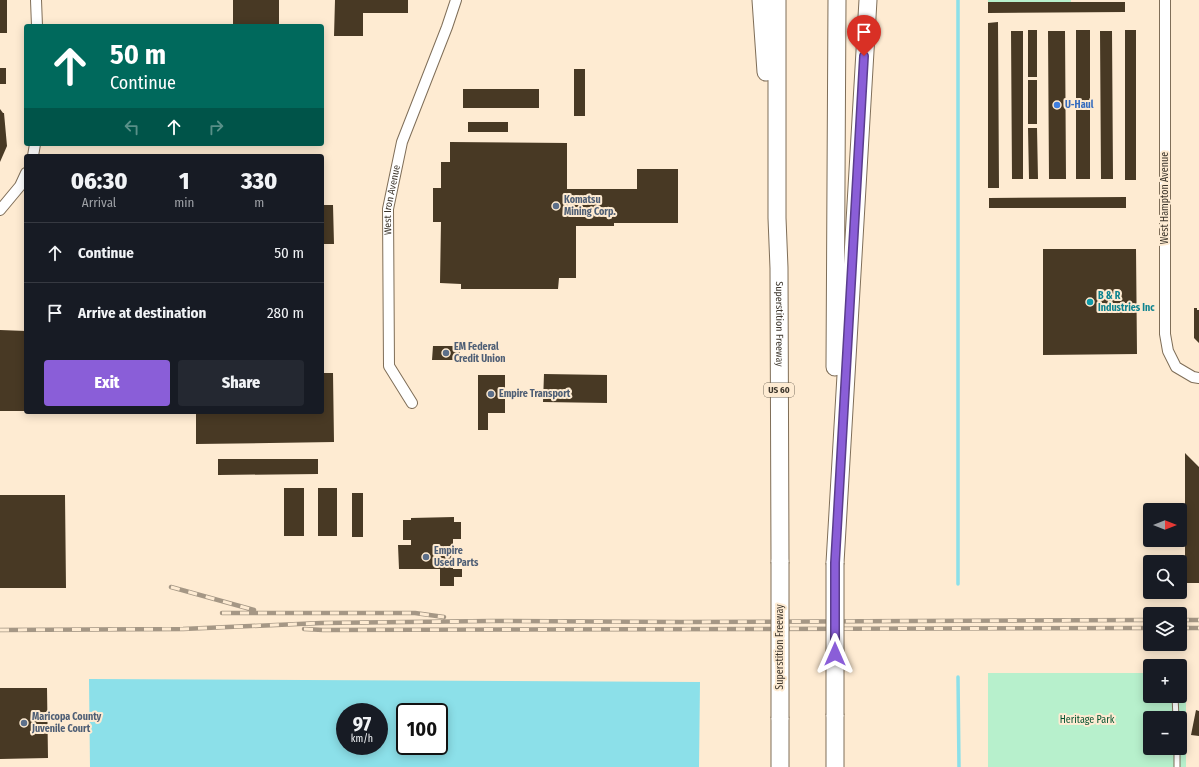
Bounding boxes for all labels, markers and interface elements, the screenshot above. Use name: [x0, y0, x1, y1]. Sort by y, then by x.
pin: [847, 15, 881, 56]
icon: arrive: [853, 21, 875, 43]
text: 50 m: [110, 38, 166, 71]
icon: ahead: [44, 40, 96, 92]
text: Continue: [110, 72, 176, 94]
place label: U-Haul: [1065, 99, 1094, 111]
marker: U-Haul: [1052, 100, 1062, 110]
icon: left: [121, 116, 143, 138]
icon: ahead: [163, 116, 185, 138]
icon: right: [205, 116, 227, 138]
street label: West Hampton Avenue: [1159, 152, 1171, 244]
street label: West Iron Avenue: [382, 164, 403, 235]
text: 06:30: [71, 167, 128, 195]
text: 1: [179, 167, 189, 195]
text: 330: [241, 167, 277, 195]
place label: Komatsu Mining Corp.: [564, 194, 616, 218]
text: Arrival: [82, 195, 116, 210]
text: min: [174, 195, 194, 210]
text: m: [254, 195, 264, 210]
marker: Komatsu Mining Corp.: [551, 201, 561, 211]
icon: ahead: [44, 242, 66, 264]
text: Continue: [78, 244, 134, 262]
text: 50 m: [274, 244, 304, 262]
street label: Superstition Freeway: [773, 281, 785, 367]
place label: B & R Industries Inc: [1098, 290, 1155, 314]
marker: B & R Industries Inc: [1085, 297, 1095, 307]
icon: arrive: [44, 302, 66, 324]
text: Arrive at destination: [78, 304, 206, 322]
text: 280 m: [267, 304, 304, 322]
place label: EM Federal Credit Union: [454, 341, 506, 365]
marker: EM Federal Credit Union: [441, 348, 451, 358]
button: Exit: [44, 360, 170, 406]
button: Share: [178, 360, 304, 406]
road number: US 60: [764, 383, 794, 397]
place label: Empire Transport: [499, 388, 571, 400]
marker: Empire Transport: [486, 389, 496, 399]
north arrow: [1143, 503, 1187, 547]
map controls: [1143, 503, 1187, 755]
place label: Empire Used Parts: [434, 545, 479, 569]
marker: Empire Used Parts: [421, 552, 431, 562]
button: search: [1143, 555, 1187, 599]
street label: Superstition Freeway: [774, 604, 786, 690]
button: layers: [1143, 607, 1187, 651]
position arrow: [814, 633, 856, 675]
button: +: [1143, 659, 1187, 703]
speed limit sign: 100: [396, 703, 448, 755]
place label: Maricopa County Juvenile Court: [31, 711, 102, 735]
button: −: [1143, 711, 1187, 755]
text: 97: [353, 712, 371, 736]
park label: Heritage Park: [1060, 714, 1115, 726]
marker: Maricopa County Juvenile Court: [19, 718, 29, 728]
text: km/h: [351, 733, 373, 745]

